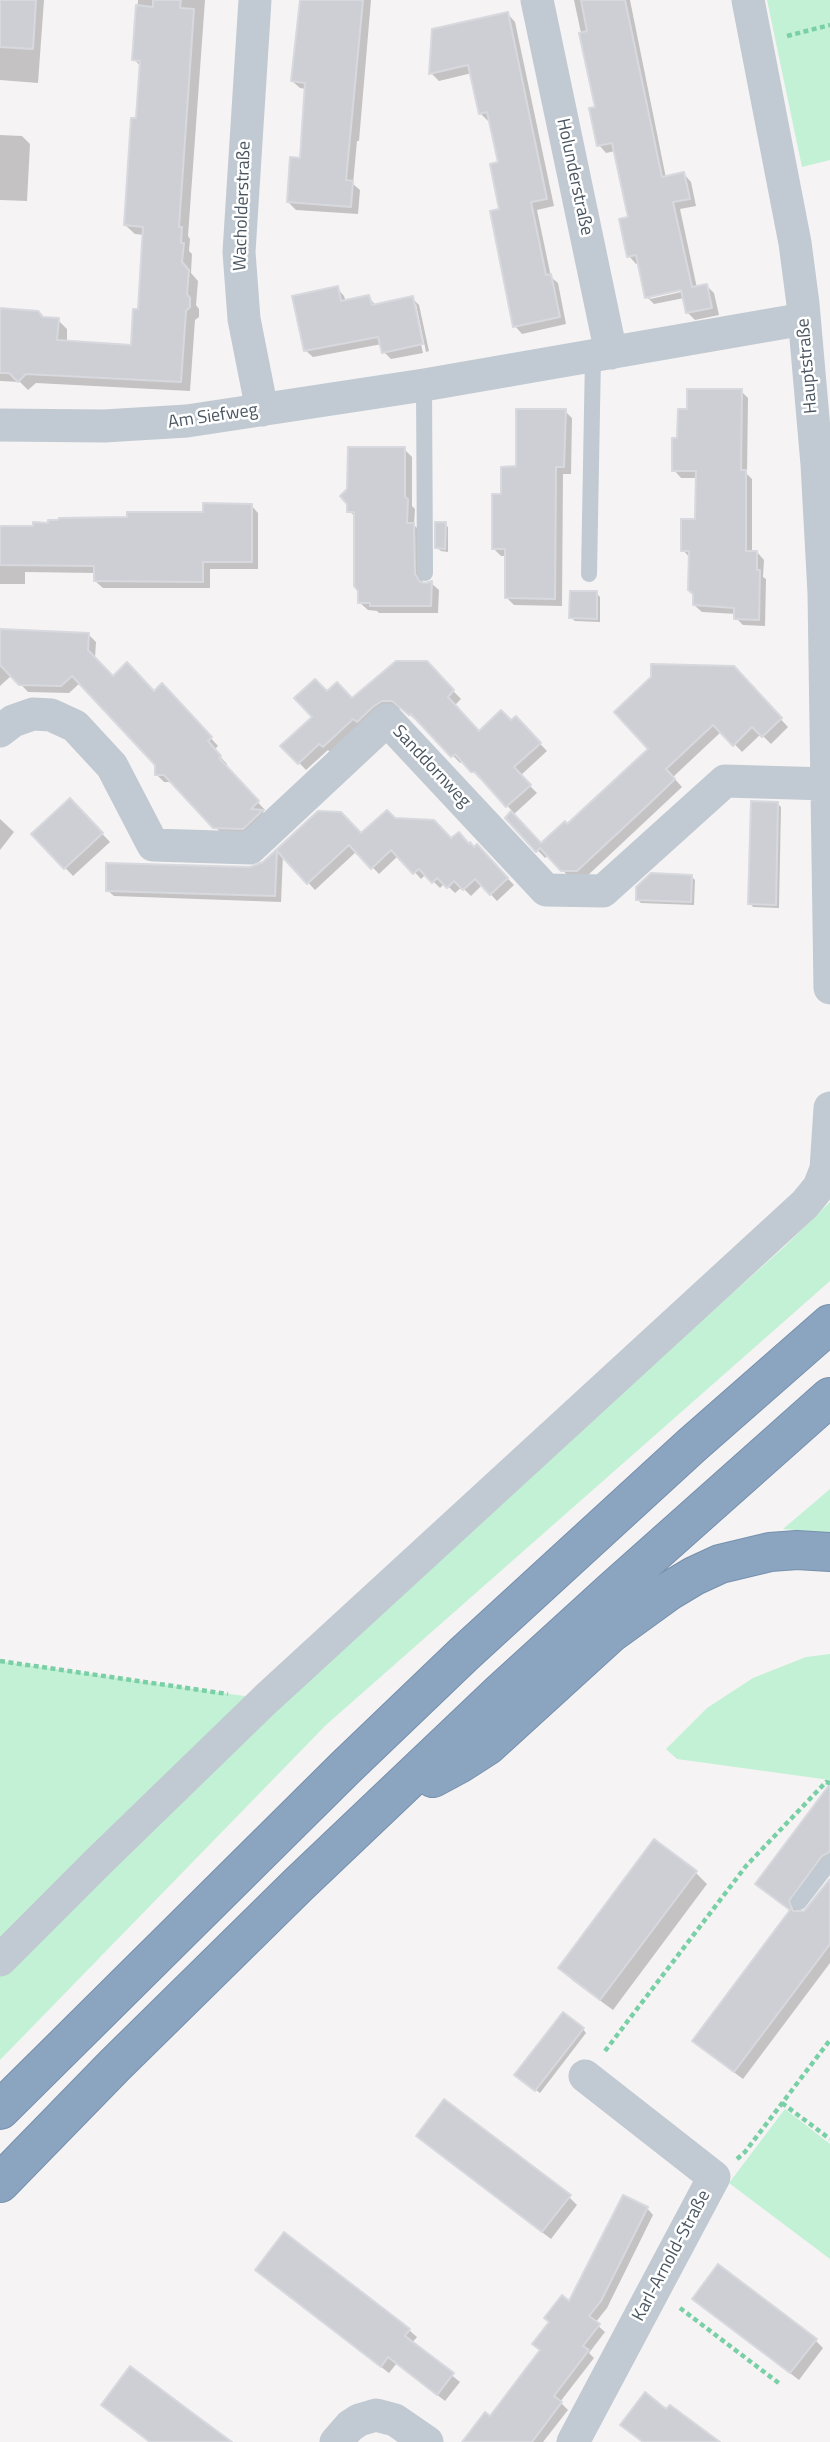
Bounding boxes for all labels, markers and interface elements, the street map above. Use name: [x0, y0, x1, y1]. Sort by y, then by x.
street label: Holunderstraße: [551, 116, 597, 238]
street label: Wacholderstraße: [230, 141, 256, 271]
street label: Hauptstraße: [793, 317, 823, 415]
street label: Am Siefweg: [167, 400, 259, 434]
street label: Sanddornweg: [387, 721, 475, 813]
street label: Karl-Arnold-Straße: [628, 2187, 716, 2325]

